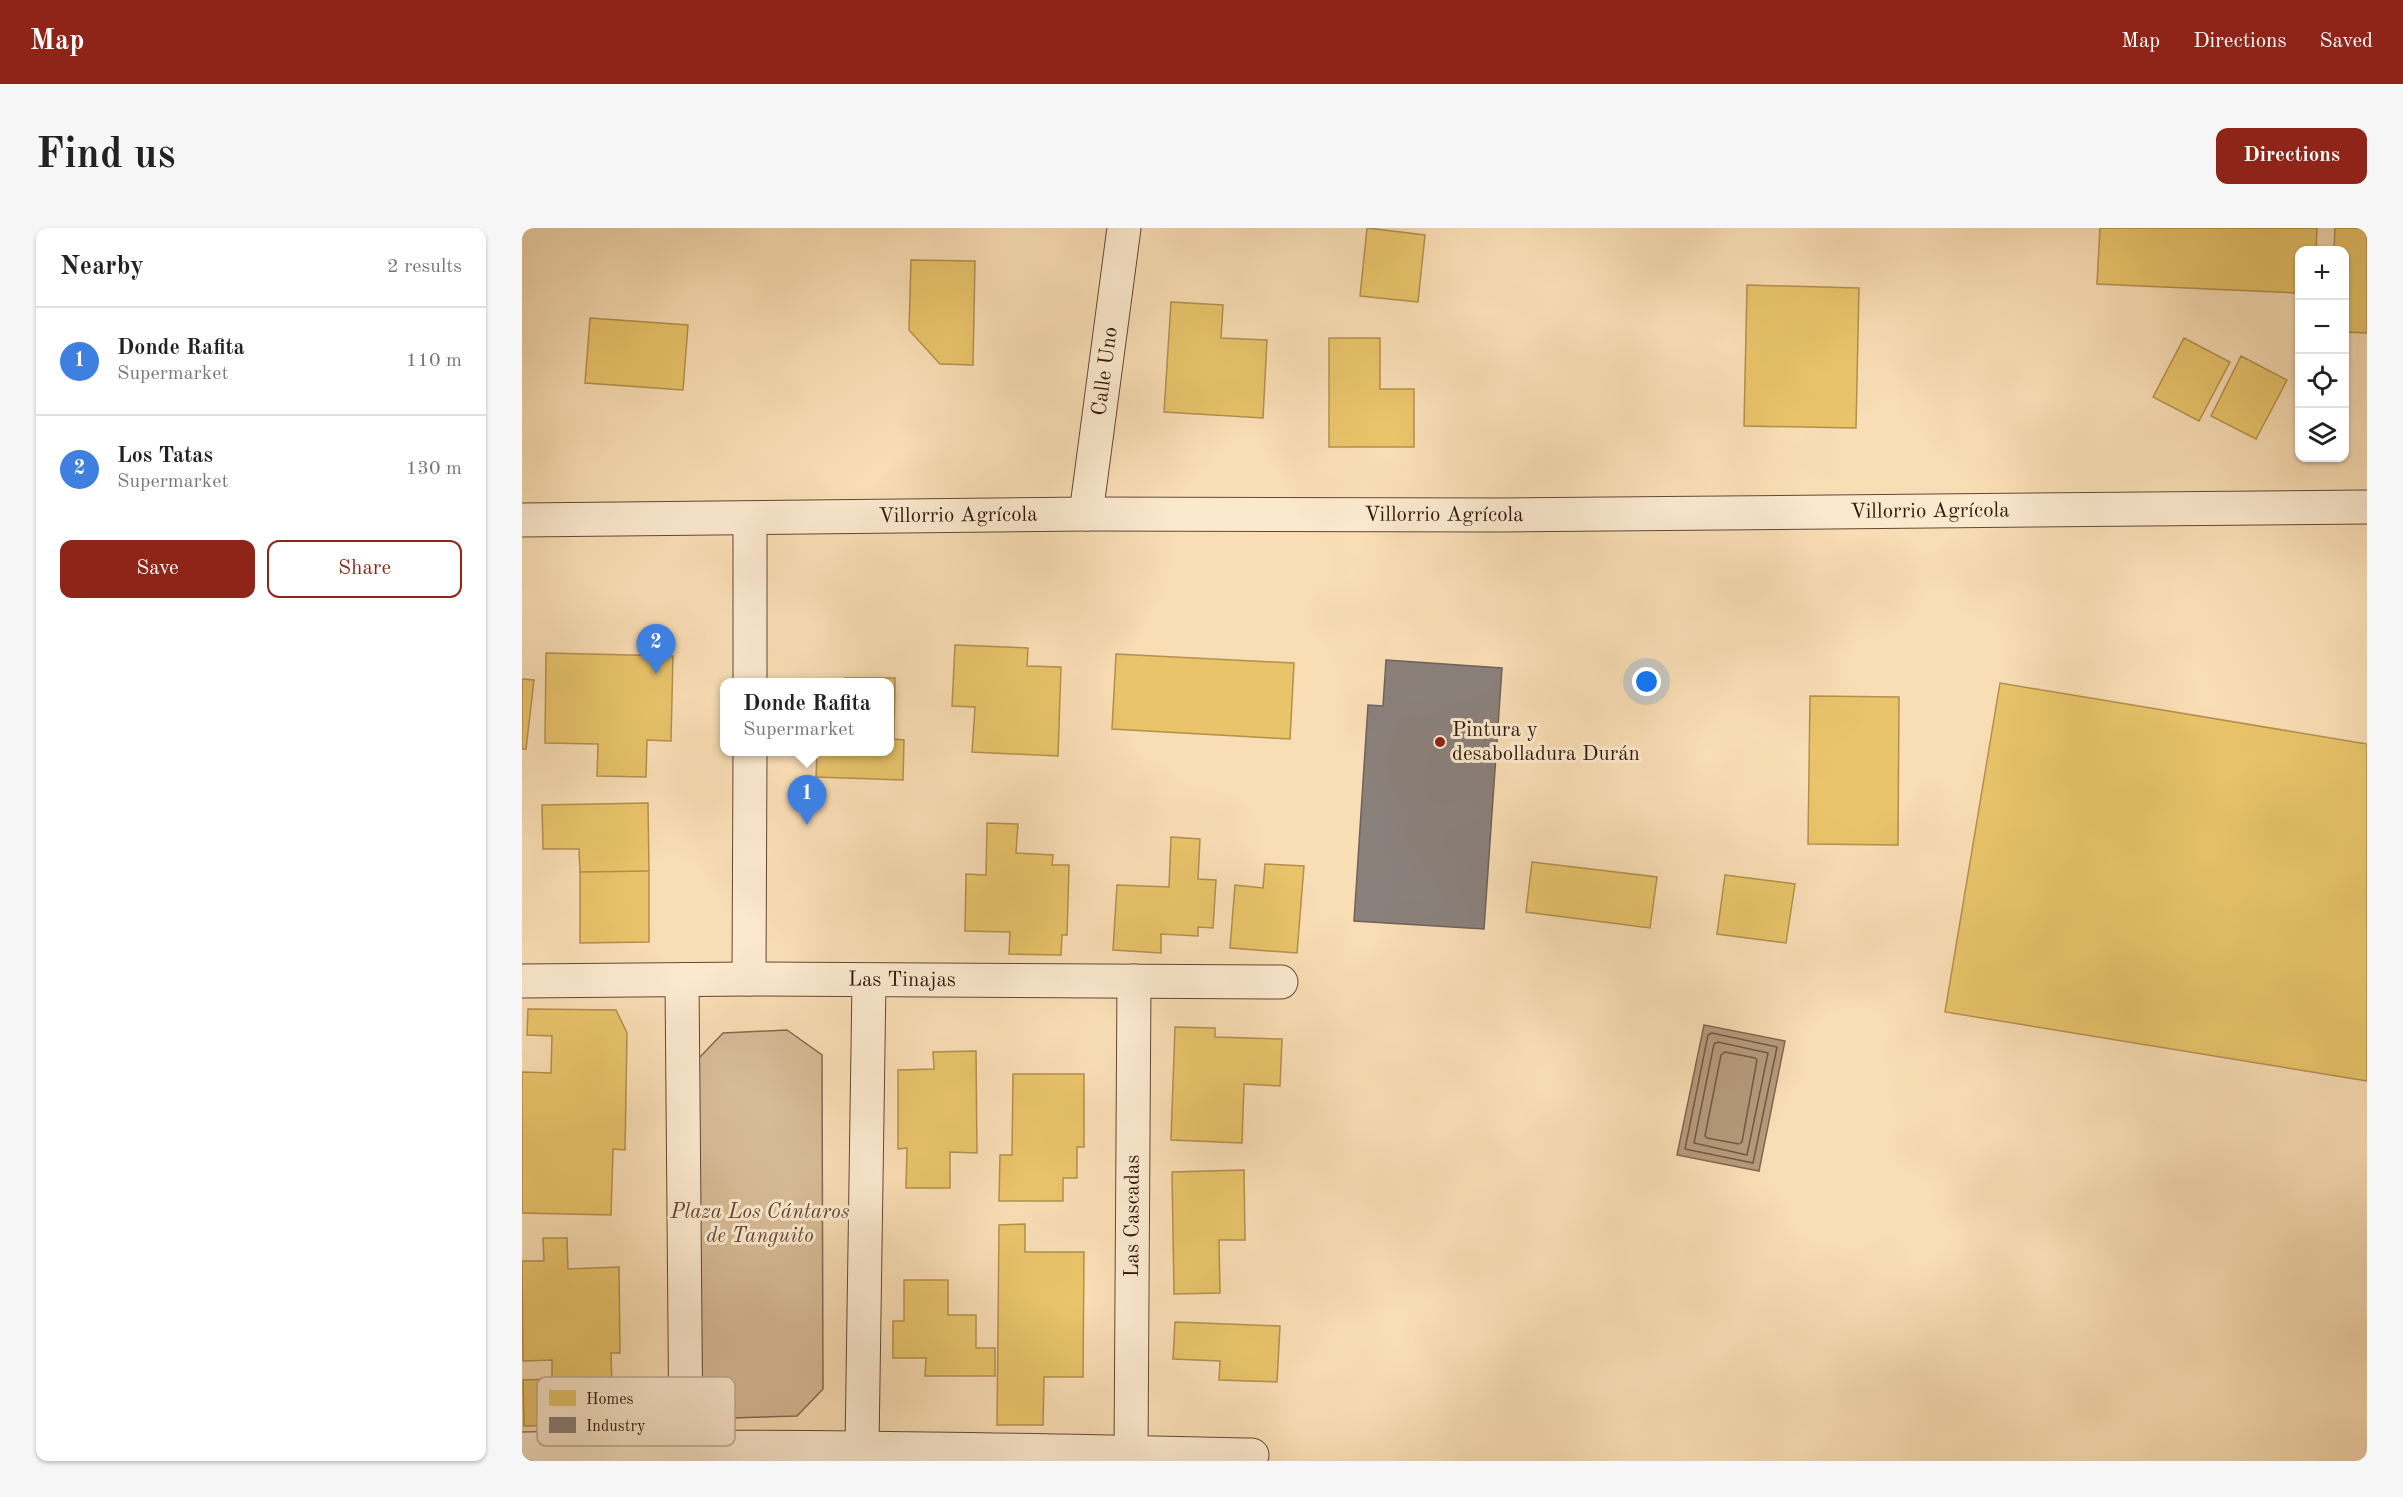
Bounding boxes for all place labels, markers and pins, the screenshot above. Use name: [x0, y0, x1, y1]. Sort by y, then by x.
pin: 2: [636, 624, 676, 674]
place label: Pintura y desabolladura Durán: [1452, 720, 1640, 765]
marker: Pintura y desabolladura Durán: [1433, 735, 1447, 749]
pin: 1: [788, 776, 826, 825]

